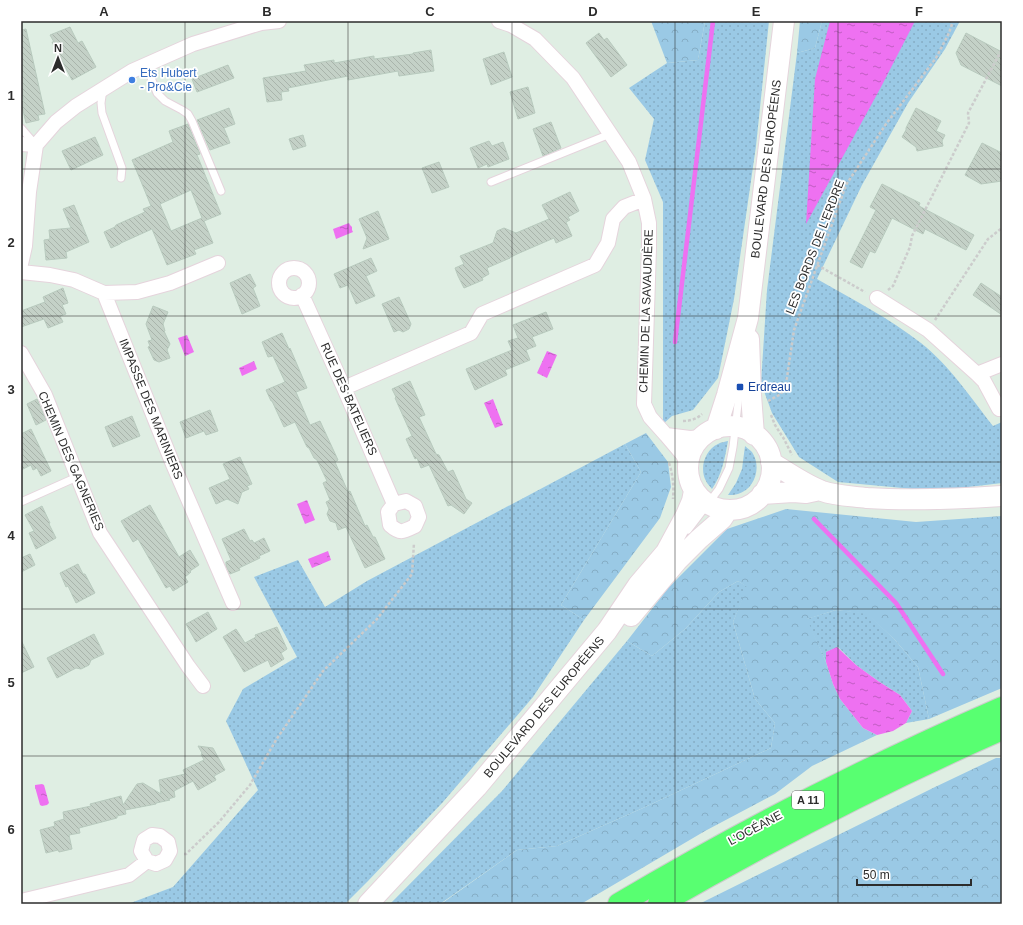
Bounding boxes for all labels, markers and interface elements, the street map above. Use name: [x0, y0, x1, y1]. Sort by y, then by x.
text: A: [99, 4, 109, 19]
text: B: [262, 4, 272, 19]
text: C: [425, 4, 435, 19]
text: D: [588, 4, 598, 19]
text: E: [752, 4, 761, 19]
text: F: [915, 4, 923, 19]
north arrow: [38, 38, 78, 78]
text: N: [54, 42, 62, 54]
place label: Ets Hubert - Pro&Cie: [140, 66, 197, 94]
marker: Ets Hubert - Pro&Cie: [127, 75, 137, 85]
street label: BOULEVARD DES EUROPÉENS: [747, 79, 784, 259]
text: 1: [7, 88, 15, 103]
street label: LES BORDS DE L'ERDRE: [783, 178, 847, 316]
street label: CHEMIN DE LA SAVAUDIÈRE: [635, 229, 656, 393]
text: 2: [7, 235, 15, 250]
street label: IMPASSE DES MARINIERS: [116, 337, 186, 481]
street label: RUE DES BATELIERS: [318, 341, 380, 457]
place label: Erdreau: [748, 380, 791, 394]
text: 3: [7, 382, 15, 397]
marker: Erdreau: [735, 382, 745, 392]
street label: CHEMIN DES GAGNERIES: [35, 389, 107, 533]
text: 4: [7, 528, 15, 543]
street label: BOULEVARD DES EUROPÉENS: [480, 633, 607, 780]
text: 5: [7, 675, 15, 690]
road number: A 11: [792, 791, 824, 809]
street label: L’OCÉANE: [725, 807, 784, 848]
text: 6: [7, 822, 15, 837]
scale bar: [857, 861, 971, 887]
text: 50 m: [863, 868, 890, 882]

